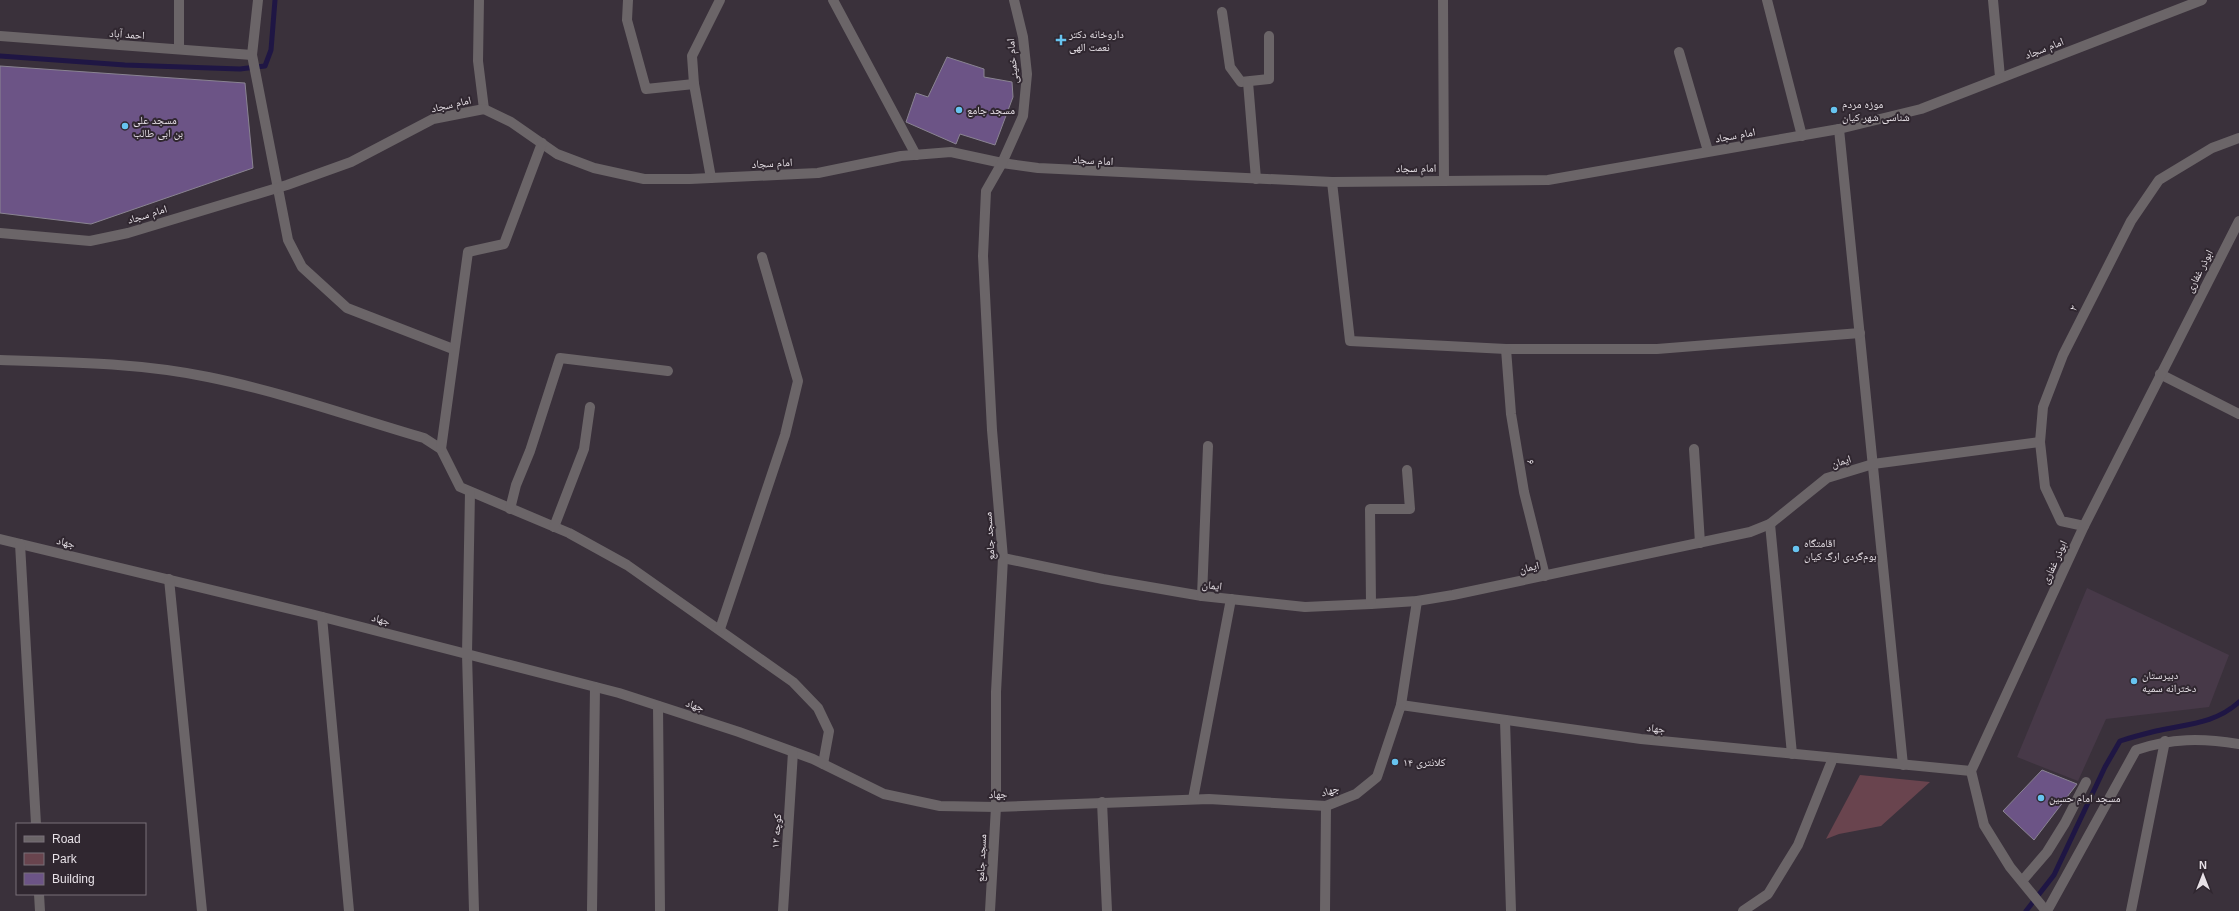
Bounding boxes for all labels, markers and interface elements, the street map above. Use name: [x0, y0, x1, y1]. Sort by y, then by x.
street label: احمد آباد: [109, 27, 145, 42]
place label: داروخانه دکتر نعمت الهی: [1068, 28, 1124, 54]
marker: داروخانه دکتر نعمت الهی: [1056, 35, 1066, 45]
street label: امام سجاد: [2023, 35, 2066, 62]
street label: امام خمینی: [1004, 38, 1021, 84]
street label: امام سجاد: [430, 94, 472, 115]
place label: موزه مردم شناسی شهر کیان: [1842, 98, 1910, 124]
place label: مسجد جامع: [967, 104, 1015, 117]
marker: مسجد جامع: [954, 105, 964, 115]
marker: موزه مردم شناسی شهر کیان: [1829, 105, 1839, 115]
place label: مسجد علی بن ابی طالب: [133, 114, 183, 140]
marker: مسجد علی بن ابی طالب: [120, 121, 130, 131]
street label: امام سجاد: [1714, 126, 1756, 145]
street label: امام سجاد: [1072, 153, 1114, 168]
street label: امام سجاد: [751, 156, 793, 171]
street label: امام سجاد: [1396, 162, 1437, 175]
street label: امام سجاد: [126, 202, 169, 227]
street label: ابوذر غفاری: [2183, 248, 2216, 295]
street label: ۲: [2067, 303, 2079, 313]
street label: ایمان: [1830, 452, 1853, 471]
street label: ۶: [1525, 459, 1537, 466]
street label: مسجد جامع: [981, 512, 998, 560]
street label: جهاد: [56, 534, 76, 550]
place label: اقامتگاه بوم‌گردی ارگ کیان: [1804, 537, 1877, 563]
street label: ابوذر غفاری: [2039, 538, 2070, 586]
marker: اقامتگاه بوم‌گردی ارگ کیان: [1791, 544, 1801, 554]
street label: ایمان: [1518, 559, 1540, 576]
street label: ایمان: [1201, 578, 1223, 593]
street label: جهاد: [371, 611, 391, 627]
place label: دبیرستان دخترانه سمیه: [2142, 669, 2197, 694]
marker: دبیرستان دخترانه سمیه: [2129, 676, 2139, 686]
street label: جهاد: [684, 696, 706, 714]
street label: جهاد: [1646, 721, 1666, 735]
place label: کلانتری ۱۴: [1403, 756, 1446, 769]
marker: کلانتری ۱۴: [1390, 757, 1400, 767]
street label: جهاد: [1319, 782, 1341, 798]
street label: جهاد: [989, 788, 1007, 800]
place label: مسجد امام حسین: [2049, 792, 2120, 805]
marker: مسجد امام حسین: [2036, 793, 2046, 803]
street label: کوچه ۱۲: [769, 813, 784, 849]
legend: [16, 823, 146, 895]
text: Road: [52, 832, 81, 846]
street label: مسجد جامع: [974, 834, 989, 882]
text: Park: [52, 852, 78, 866]
north arrow: [2183, 855, 2223, 895]
text: N: [2199, 859, 2207, 871]
text: Building: [52, 872, 95, 886]

